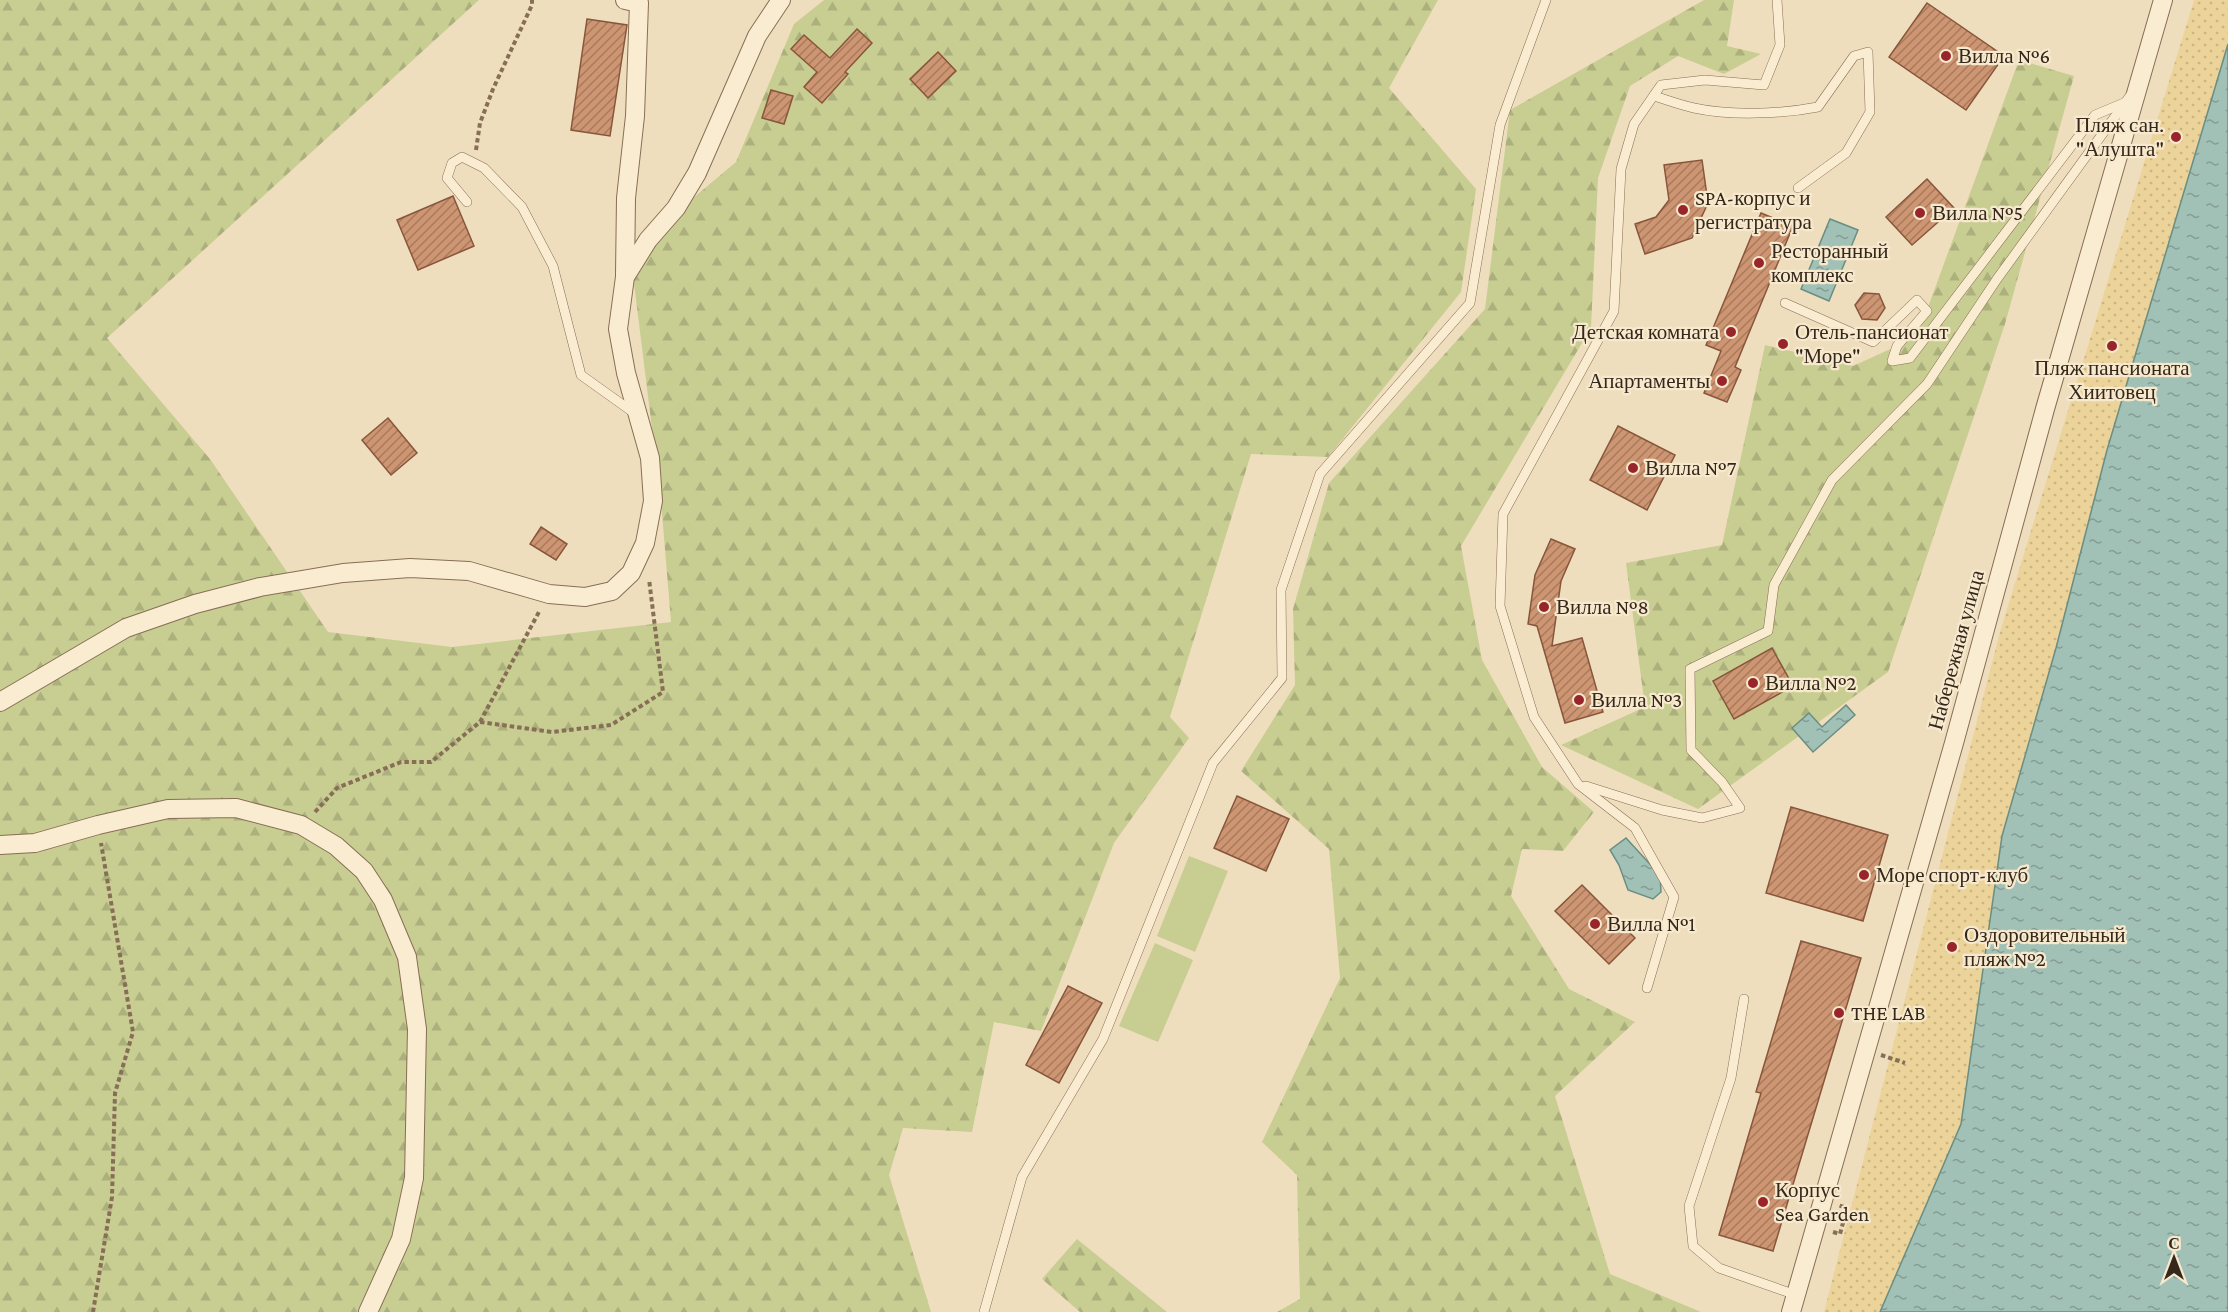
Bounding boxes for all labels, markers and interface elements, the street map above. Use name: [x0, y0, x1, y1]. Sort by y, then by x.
place label: Вилла №6: [1958, 44, 2050, 68]
marker: Вилла №6: [1939, 49, 1953, 63]
place label: Пляж сан. "Алушта": [2075, 113, 2164, 161]
marker: Пляж сан. "Алушта": [2169, 130, 2183, 144]
place label: SPA-корпус и регистратура: [1695, 186, 1813, 234]
place label: Вилла №5: [1932, 201, 2023, 225]
marker: SPA-корпус и регистратура: [1676, 203, 1690, 217]
marker: Вилла №5: [1913, 206, 1927, 220]
place label: Ресторанный комплекс: [1771, 239, 1889, 287]
marker: Ресторанный комплекс: [1752, 256, 1766, 270]
place label: Детская комната: [1572, 320, 1720, 344]
place label: Отель-пансионат "Море": [1795, 320, 1948, 368]
marker: Детская комната: [1724, 325, 1738, 339]
marker: Отель-пансионат "Море": [1776, 337, 1790, 351]
marker: Пляж пансионата Хиитовец: [2105, 339, 2119, 353]
place label: Пляж пансионата Хиитовец: [2034, 356, 2190, 404]
place label: Апартаменты: [1588, 369, 1710, 393]
marker: Апартаменты: [1715, 374, 1729, 388]
place label: Вилла №7: [1645, 456, 1737, 480]
marker: Вилла №7: [1626, 461, 1640, 475]
street label: Набережная улица: [1923, 567, 1989, 733]
place label: Вилла №8: [1556, 595, 1649, 619]
marker: Вилла №8: [1537, 600, 1551, 614]
place label: Вилла №2: [1765, 671, 1857, 695]
marker: Вилла №2: [1746, 676, 1760, 690]
place label: Вилла №3: [1591, 688, 1682, 712]
marker: Вилла №3: [1572, 693, 1586, 707]
place label: Море спорт-клуб: [1876, 863, 2028, 887]
marker: Море спорт-клуб: [1857, 868, 1871, 882]
place label: Вилла №1: [1607, 912, 1695, 936]
marker: Вилла №1: [1588, 917, 1602, 931]
place label: Оздоровительный пляж №2: [1964, 923, 2126, 971]
marker: Оздоровительный пляж №2: [1945, 940, 1959, 954]
place label: THE LAB: [1851, 1001, 1925, 1025]
marker: THE LAB: [1832, 1006, 1846, 1020]
place label: Корпус Sea Garden: [1775, 1178, 1869, 1226]
marker: Корпус Sea Garden: [1756, 1195, 1770, 1209]
north arrow: [2144, 1228, 2204, 1288]
text: С: [2168, 1235, 2180, 1252]

